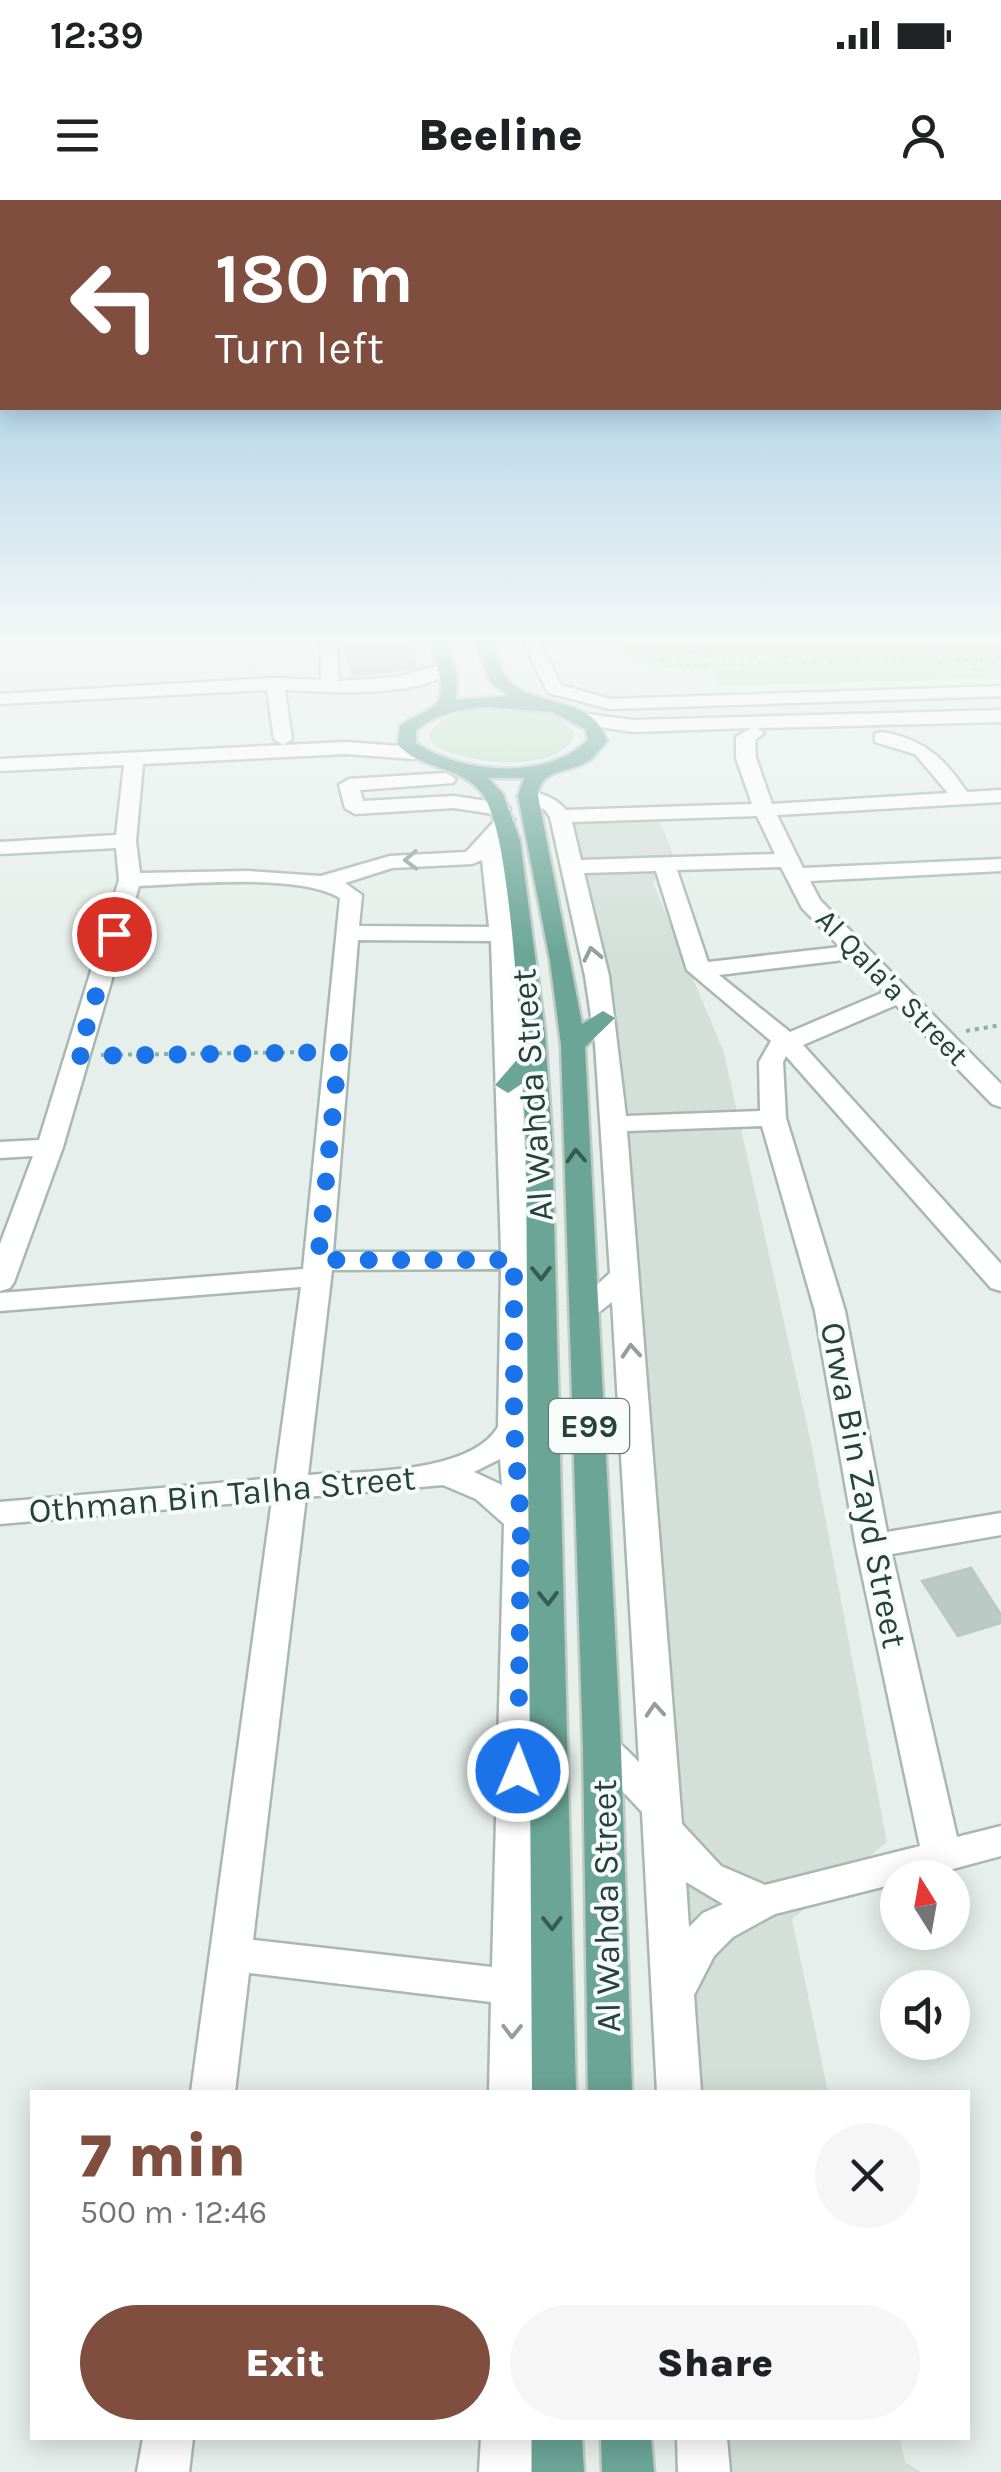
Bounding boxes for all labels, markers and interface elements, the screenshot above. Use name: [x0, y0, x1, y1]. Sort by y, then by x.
text: 12:39: [50, 13, 144, 58]
icon: menu: [50, 108, 105, 163]
icon: person: [896, 108, 951, 163]
text: Beeline: [418, 109, 583, 161]
text: 180 m: [215, 238, 414, 320]
icon: left: [50, 240, 180, 370]
text: Turn left: [215, 322, 384, 374]
one-way arrow: [403, 850, 419, 871]
pin: [72, 892, 157, 977]
street label: Al Qala'a Street: [808, 901, 976, 1073]
icon: arrive: [87, 907, 142, 962]
one-way arrow: [583, 945, 604, 962]
street label: Al Wahda Street: [503, 967, 562, 1223]
one-way arrow: [566, 1147, 587, 1163]
one-way arrow: [531, 1266, 552, 1282]
street label: Orwa Bin Zayd Street: [812, 1319, 915, 1652]
one-way arrow: [621, 1342, 642, 1358]
road number: E99: [549, 1399, 629, 1453]
street label: Othman Bin Talha Street: [27, 1457, 417, 1532]
one-way arrow: [537, 1591, 558, 1607]
one-way arrow: [644, 1701, 666, 1717]
position arrow: [466, 1719, 570, 1823]
street label: Al Wahda Street: [584, 1779, 629, 2033]
north arrow: [880, 1860, 970, 1950]
map controls: [880, 1860, 970, 2060]
one-way arrow: [542, 1916, 563, 1932]
button: sound: [880, 1970, 970, 2060]
one-way arrow: [502, 2024, 523, 2040]
text: 7 min: [80, 2121, 246, 2191]
button: close: [815, 2123, 920, 2228]
text: 500 m · 12:46: [80, 2194, 267, 2231]
button: Exit: [80, 2305, 490, 2420]
button: Share: [510, 2305, 920, 2420]

